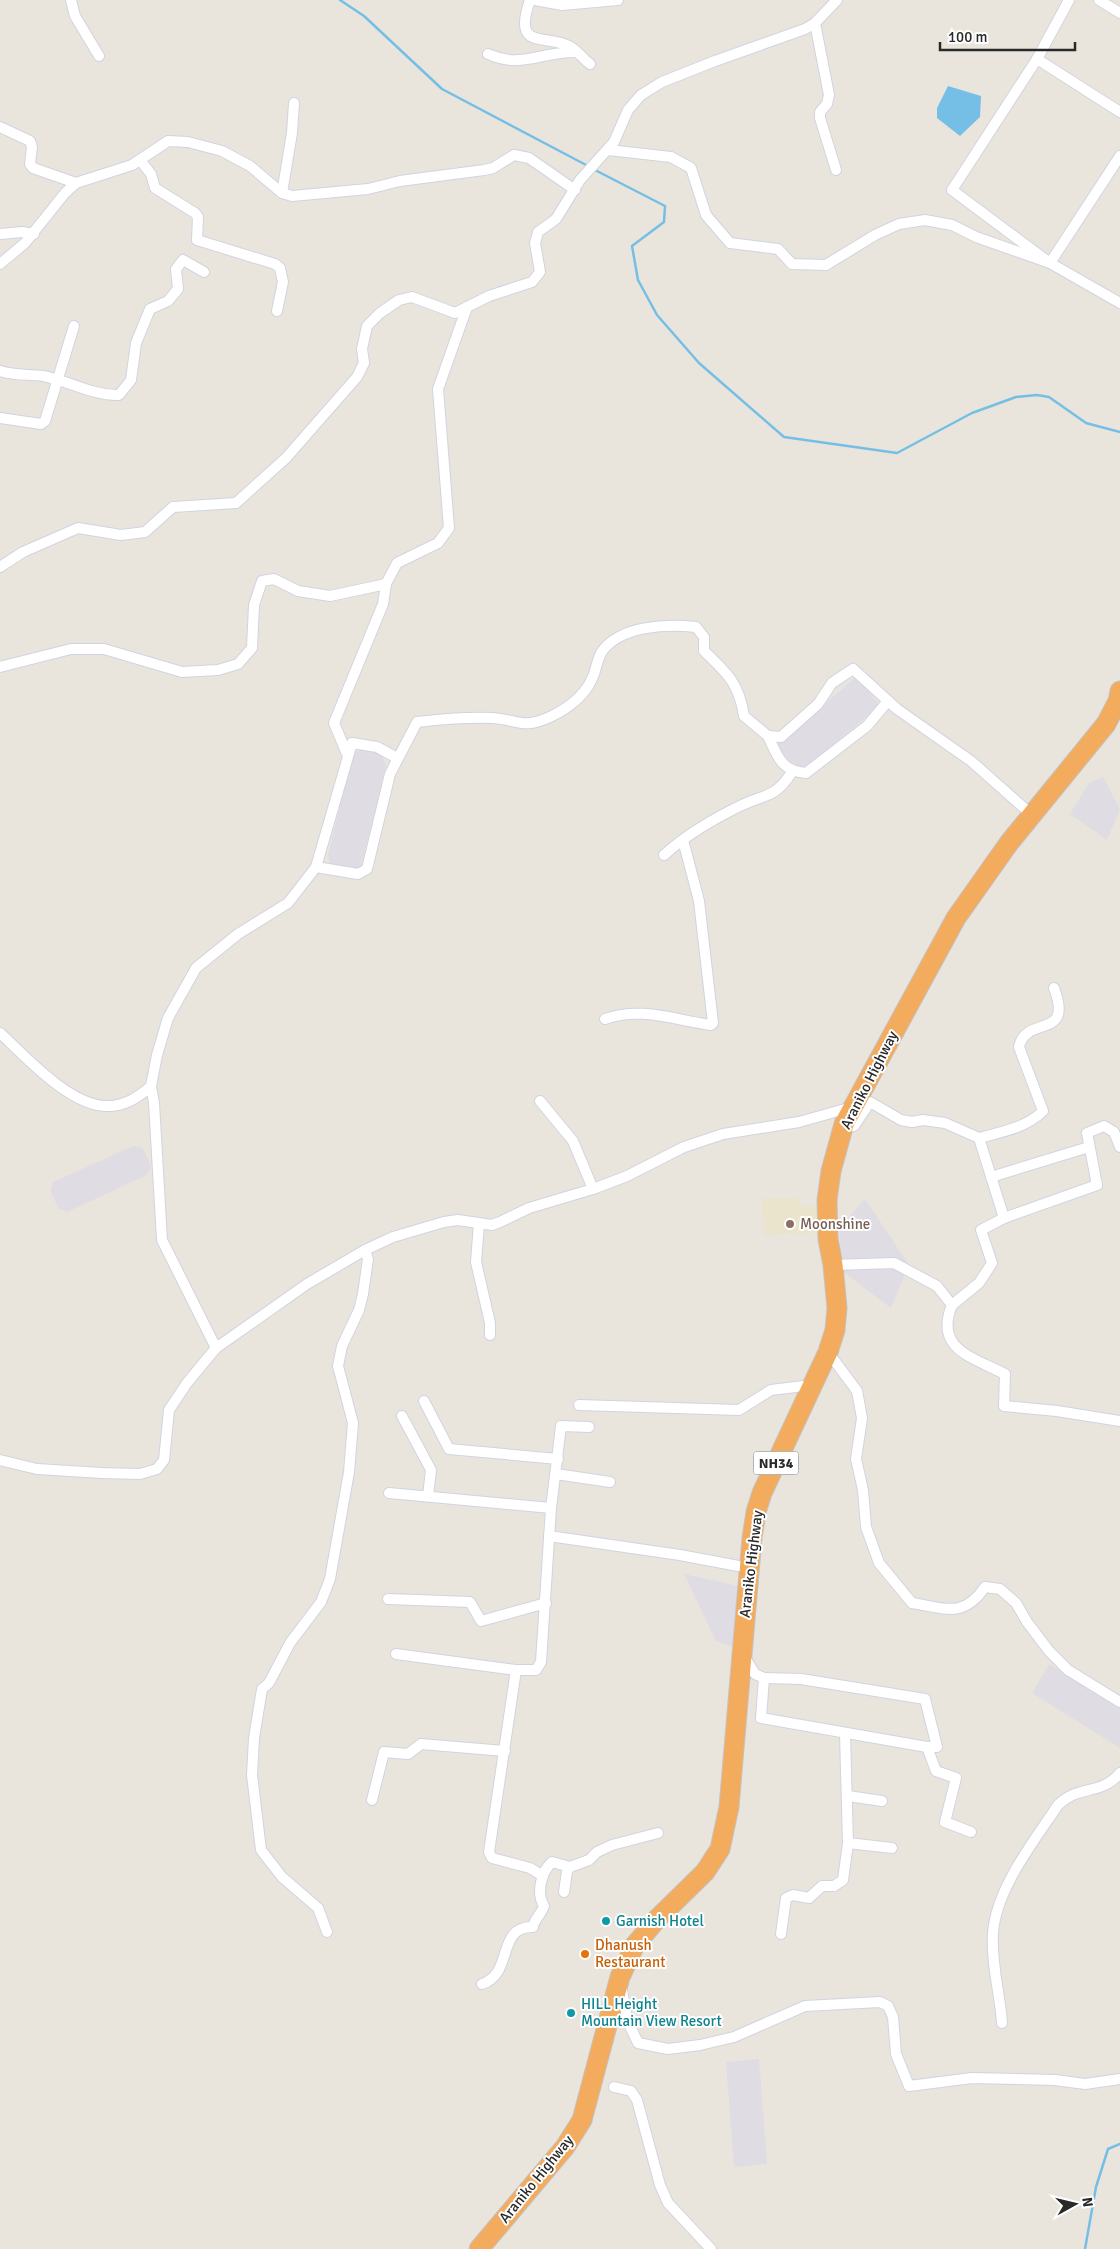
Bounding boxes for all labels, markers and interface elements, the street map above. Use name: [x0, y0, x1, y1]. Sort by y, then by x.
scale bar: [940, 20, 1075, 52]
text: 100 m: [948, 28, 988, 46]
street label: Araniko Highway: [836, 1028, 902, 1132]
place label: Moonshine: [800, 1215, 870, 1233]
marker: Moonshine: [784, 1218, 796, 1230]
road number: NH34: [754, 1452, 798, 1475]
street label: Araniko Highway: [735, 1509, 767, 1619]
place label: Garnish Hotel: [616, 1912, 704, 1930]
marker: Garnish Hotel: [600, 1915, 612, 1927]
place label: Dhanush Restaurant: [595, 1936, 665, 1971]
marker: Dhanush Restaurant: [579, 1948, 591, 1960]
place label: HILL Height Mountain View Resort: [581, 1995, 722, 2030]
marker: HILL Height Mountain View Resort: [565, 2007, 577, 2019]
street label: Araniko Highway: [495, 2131, 577, 2227]
north arrow: [1050, 2179, 1100, 2229]
text: N: [1078, 2196, 1096, 2208]

